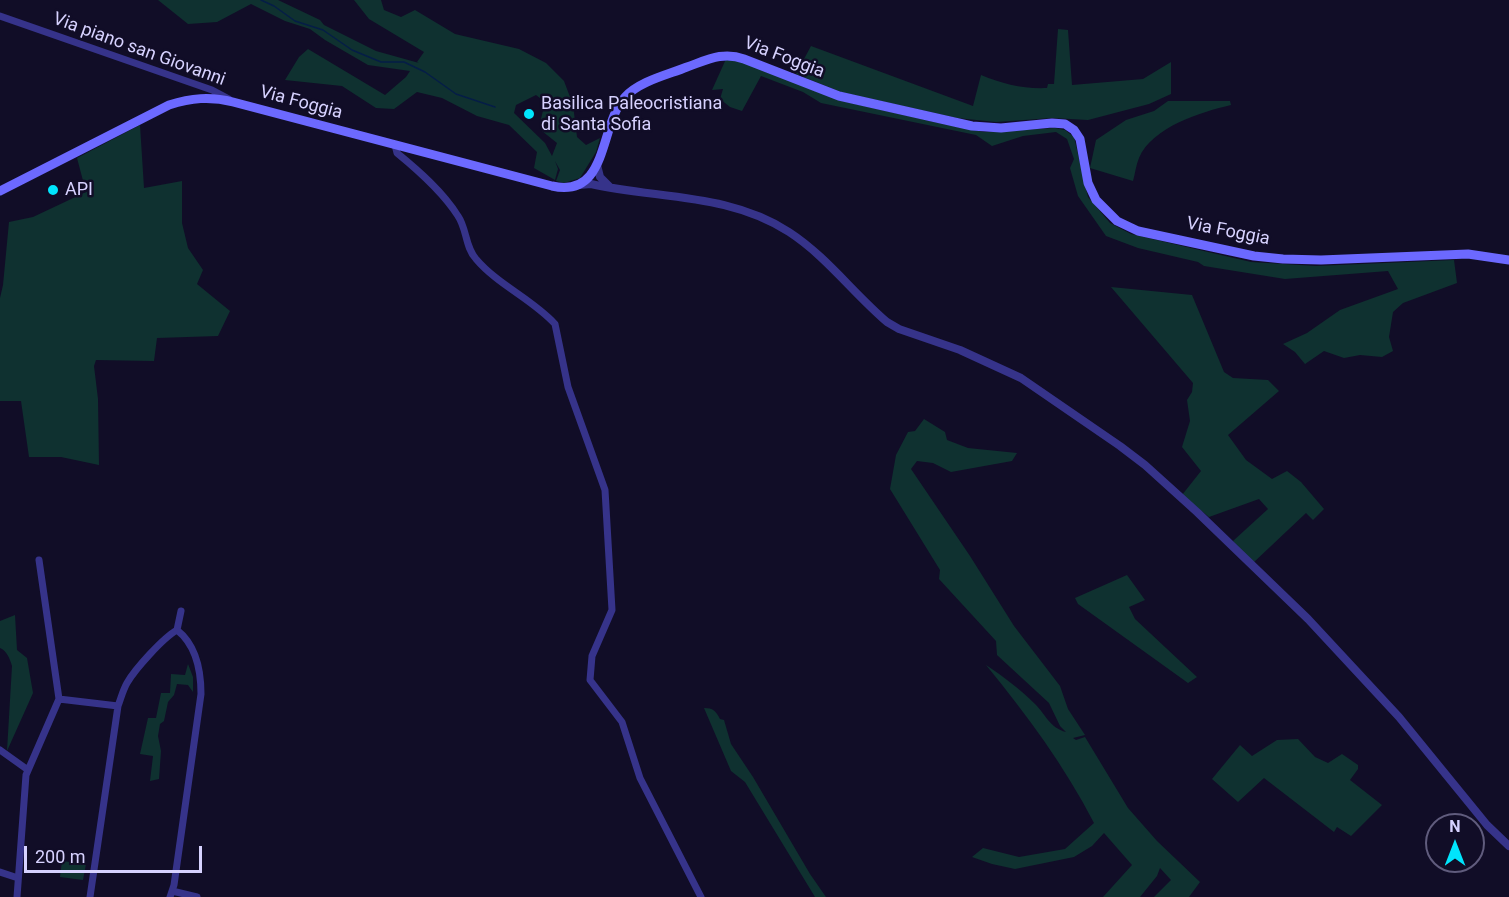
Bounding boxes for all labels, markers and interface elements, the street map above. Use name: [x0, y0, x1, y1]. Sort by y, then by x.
street label: Via piano san Giovanni: [50, 9, 228, 91]
street label: Via Foggia: [741, 33, 827, 83]
street label: Via Foggia: [257, 82, 345, 124]
place label: Basilica Paleocristiana di Santa Sofia: [541, 93, 722, 136]
marker: Basilica Paleocristiana di Santa Sofia: [522, 107, 536, 121]
place label: API: [65, 179, 93, 201]
marker: API: [46, 183, 60, 197]
street label: Via Foggia: [1184, 213, 1272, 251]
north arrow: [1425, 813, 1485, 873]
text: N: [1449, 817, 1461, 836]
scale bar: [27, 834, 206, 872]
text: 200 m: [35, 846, 86, 867]

